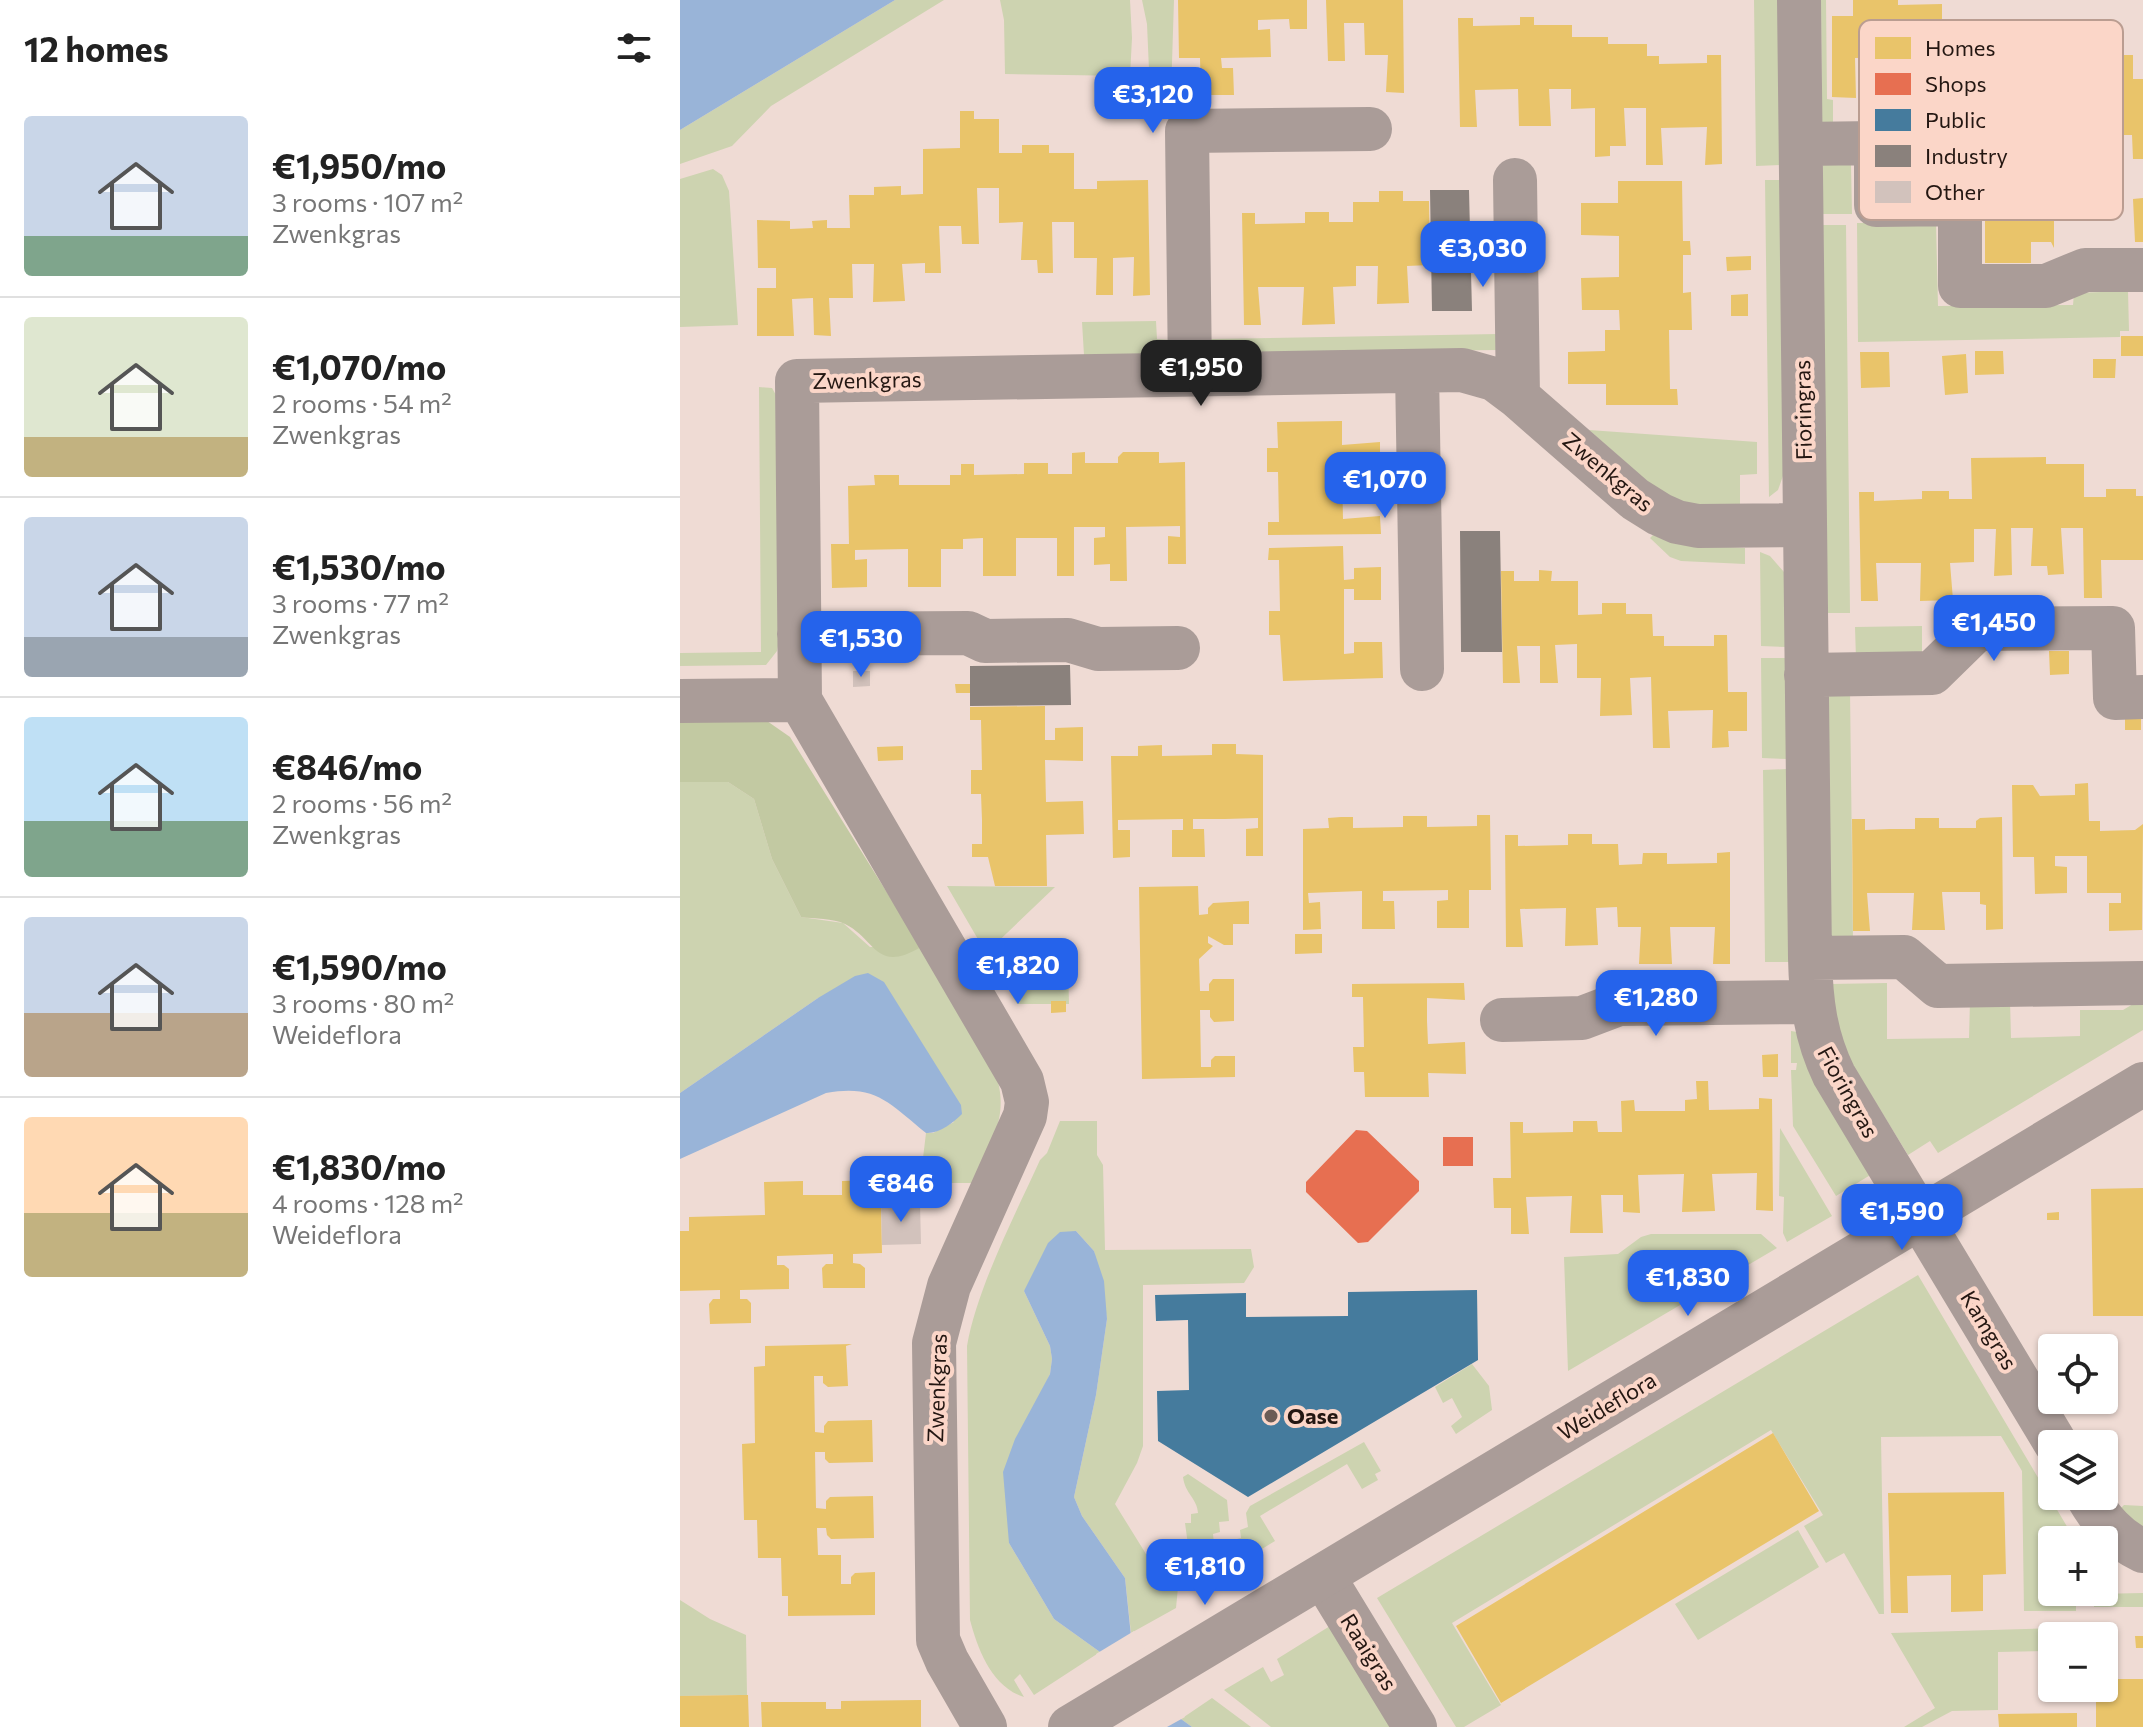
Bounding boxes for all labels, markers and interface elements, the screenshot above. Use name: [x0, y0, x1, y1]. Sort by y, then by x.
legend: [1859, 20, 2123, 220]
icon: filters: [612, 26, 656, 70]
text: 12 homes: [24, 27, 169, 69]
text: Homes: [1925, 34, 1995, 61]
pin: €3,120: [1088, 67, 1218, 135]
text: Shops: [1925, 70, 1986, 97]
text: €3,120: [1112, 77, 1194, 108]
text: Public: [1925, 106, 1986, 133]
text: Industry: [1925, 142, 2008, 169]
text: €1,950/mo: [272, 144, 446, 186]
icon: home: [88, 148, 184, 244]
text: Other: [1925, 178, 1985, 205]
text: 3 rooms · 107 m²: [272, 186, 463, 217]
text: Zwenkgras: [272, 217, 401, 248]
pin: €3,030: [1418, 221, 1548, 289]
text: €3,030: [1439, 231, 1527, 262]
pin: €1,950: [1136, 340, 1266, 408]
text: €1,070/mo: [272, 345, 446, 387]
icon: home: [88, 349, 184, 445]
text: €1,950: [1159, 350, 1243, 381]
street label: Fioringras: [1788, 360, 1817, 460]
street label: Zwenkgras: [812, 365, 922, 394]
text: 2 rooms · 54 m²: [272, 387, 452, 418]
text: Zwenkgras: [272, 418, 401, 449]
street label: Zwenkgras: [1558, 426, 1659, 517]
pin: €1,070: [1320, 452, 1450, 520]
text: €1,070: [1343, 462, 1427, 493]
text: €1,530/mo: [272, 545, 446, 587]
icon: home: [88, 549, 184, 645]
text: 3 rooms · 77 m²: [272, 587, 449, 618]
pin: €1,450: [1929, 595, 2059, 663]
text: €1,450: [1952, 605, 2036, 636]
pin: €1,530: [796, 611, 926, 679]
text: Zwenkgras: [272, 618, 401, 649]
text: €1,530: [819, 621, 903, 652]
text: €846/mo: [272, 745, 422, 787]
icon: home: [88, 749, 184, 845]
text: 2 rooms · 56 m²: [272, 787, 452, 818]
text: Zwenkgras: [272, 818, 401, 849]
pin: €1,820: [953, 938, 1083, 1006]
text: €1,590/mo: [272, 945, 447, 987]
text: €1,820: [976, 948, 1060, 979]
icon: home: [88, 949, 184, 1045]
pin: €1,280: [1591, 970, 1721, 1038]
text: €1,280: [1614, 980, 1698, 1011]
text: 3 rooms · 80 m²: [272, 987, 454, 1018]
text: Weideflora: [272, 1018, 402, 1049]
street label: Fioringras: [1812, 1041, 1885, 1142]
text: €1,830/mo: [272, 1145, 446, 1187]
icon: home: [88, 1149, 184, 1245]
pin: €846: [854, 1156, 948, 1224]
text: €846: [868, 1166, 934, 1197]
pin: €1,590: [1837, 1184, 1967, 1252]
text: 4 rooms · 128 m²: [272, 1187, 464, 1218]
text: €1,590: [1859, 1194, 1945, 1225]
text: Weideflora: [272, 1218, 402, 1249]
pin: €1,830: [1623, 1250, 1753, 1318]
text: €1,830: [1646, 1260, 1730, 1291]
street label: Kamgras: [1955, 1285, 2024, 1374]
street label: Zwenkgras: [921, 1333, 952, 1443]
map controls: [2038, 1334, 2118, 1702]
button: locate: [2038, 1334, 2118, 1414]
street label: Weideflora: [1553, 1366, 1661, 1445]
place label: Oase: [1287, 1402, 1338, 1429]
marker: Oase: [1262, 1407, 1280, 1425]
button: layers: [2038, 1430, 2118, 1510]
button: +: [2038, 1526, 2118, 1606]
pin: €1,810: [1140, 1539, 1270, 1607]
text: €1,810: [1164, 1549, 1246, 1580]
street label: Raaigras: [1335, 1608, 1403, 1695]
button: −: [2038, 1622, 2118, 1702]

